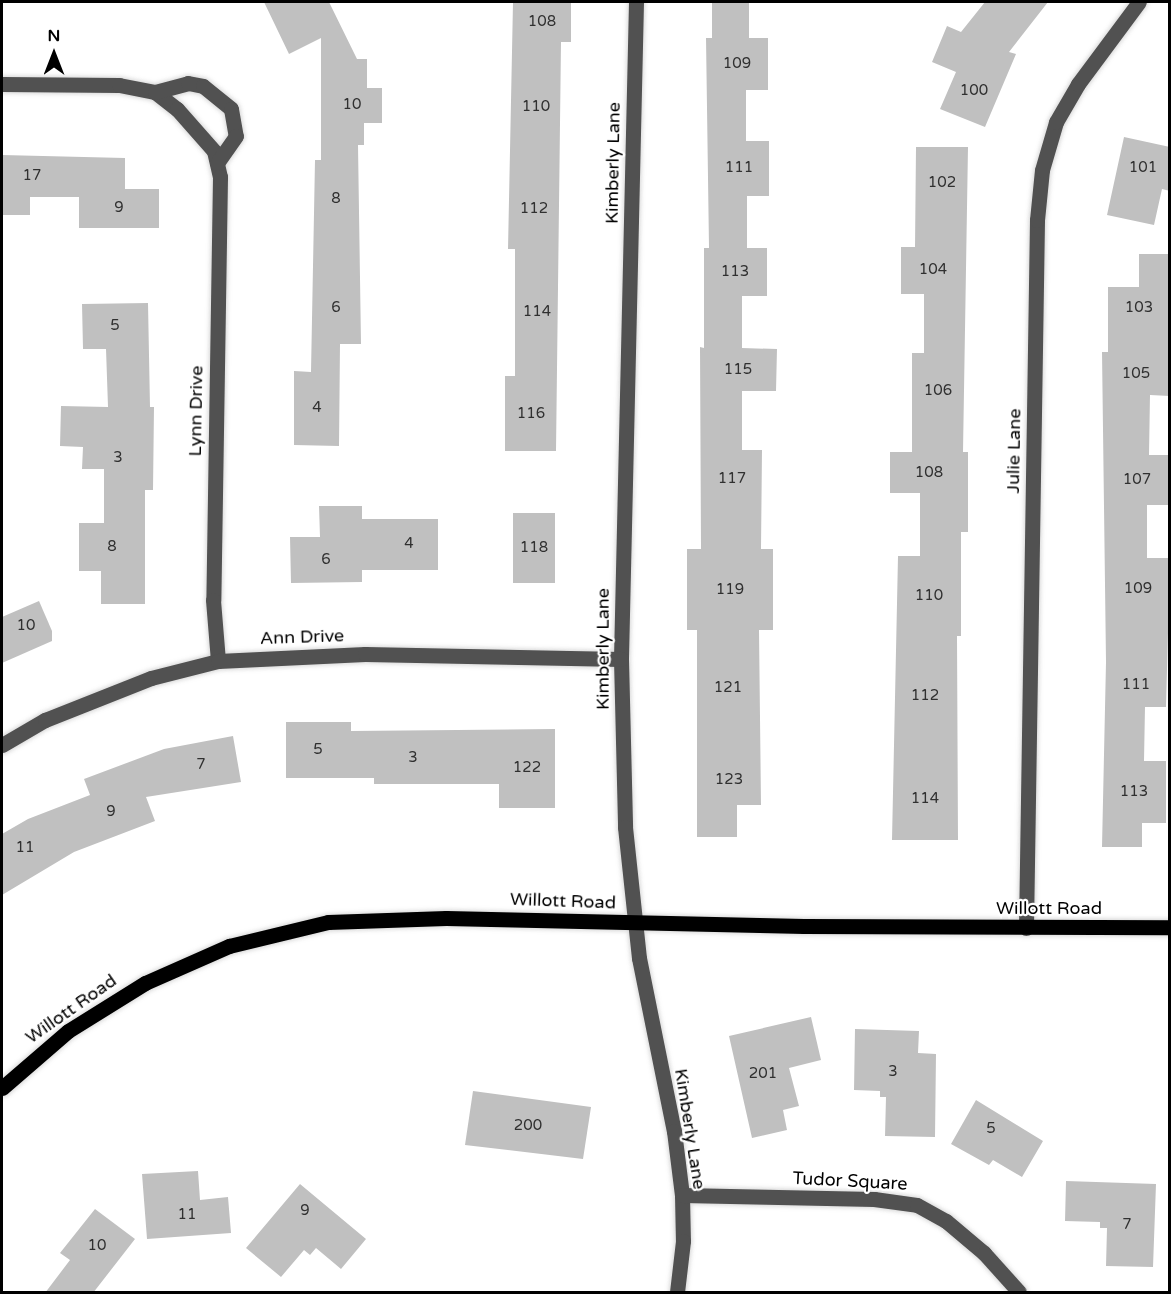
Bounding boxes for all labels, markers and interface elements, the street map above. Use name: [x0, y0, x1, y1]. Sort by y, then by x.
house number: 108: [528, 13, 556, 31]
north arrow: [24, 24, 84, 84]
text: N: [48, 26, 60, 46]
house number: 109: [723, 55, 751, 73]
house number: 100: [960, 82, 988, 100]
house number: 10: [343, 96, 361, 114]
house number: 110: [522, 98, 550, 116]
street label: Kimberly Lane: [601, 102, 625, 224]
house number: 111: [725, 159, 753, 177]
house number: 101: [1129, 159, 1157, 177]
house number: 17: [23, 167, 41, 185]
house number: 102: [928, 174, 956, 192]
house number: 8: [331, 190, 341, 208]
house number: 9: [114, 199, 124, 217]
house number: 112: [520, 200, 548, 218]
house number: 104: [919, 261, 947, 279]
house number: 113: [721, 263, 749, 281]
house number: 6: [331, 299, 341, 317]
house number: 103: [1125, 299, 1153, 317]
house number: 114: [523, 303, 551, 321]
house number: 5: [110, 317, 120, 335]
house number: 115: [724, 361, 752, 379]
street label: Lynn Drive: [184, 365, 208, 457]
house number: 105: [1122, 365, 1150, 383]
house number: 106: [924, 382, 952, 400]
house number: 4: [312, 399, 322, 417]
house number: 116: [517, 405, 545, 423]
street label: Julie Lane: [1002, 408, 1026, 494]
house number: 3: [113, 449, 123, 467]
house number: 108: [915, 464, 943, 482]
house number: 117: [718, 470, 746, 488]
house number: 107: [1123, 471, 1151, 489]
house number: 4: [404, 535, 414, 553]
house number: 8: [107, 538, 117, 556]
house number: 118: [520, 539, 548, 557]
house number: 6: [321, 551, 331, 569]
house number: 109: [1124, 580, 1152, 598]
house number: 119: [716, 581, 744, 599]
house number: 110: [915, 587, 943, 605]
street label: Kimberly Lane: [592, 588, 614, 710]
house number: 10: [17, 617, 35, 635]
street label: Ann Drive: [260, 625, 344, 649]
house number: 111: [1122, 676, 1150, 694]
house number: 121: [714, 679, 742, 697]
house number: 112: [911, 687, 939, 705]
house number: 5: [313, 741, 323, 759]
house number: 3: [408, 749, 418, 767]
house number: 7: [196, 756, 206, 774]
house number: 122: [513, 759, 541, 777]
house number: 123: [715, 771, 743, 789]
house number: 113: [1120, 783, 1148, 801]
house number: 114: [911, 790, 939, 808]
house number: 9: [106, 803, 116, 821]
house number: 11: [16, 839, 34, 857]
street label: Willott Road: [510, 888, 616, 914]
street label: Willott Road: [996, 897, 1102, 919]
street label: Willott Road: [21, 970, 121, 1048]
house number: 3: [888, 1063, 898, 1081]
house number: 201: [749, 1065, 777, 1083]
street label: Kimberly Lane: [670, 1067, 710, 1191]
house number: 200: [514, 1117, 542, 1135]
house number: 5: [986, 1120, 996, 1138]
street label: Tudor Square: [792, 1167, 908, 1195]
house number: 9: [300, 1202, 310, 1220]
house number: 11: [178, 1206, 196, 1224]
house number: 7: [1122, 1216, 1132, 1234]
house number: 10: [88, 1237, 106, 1255]

